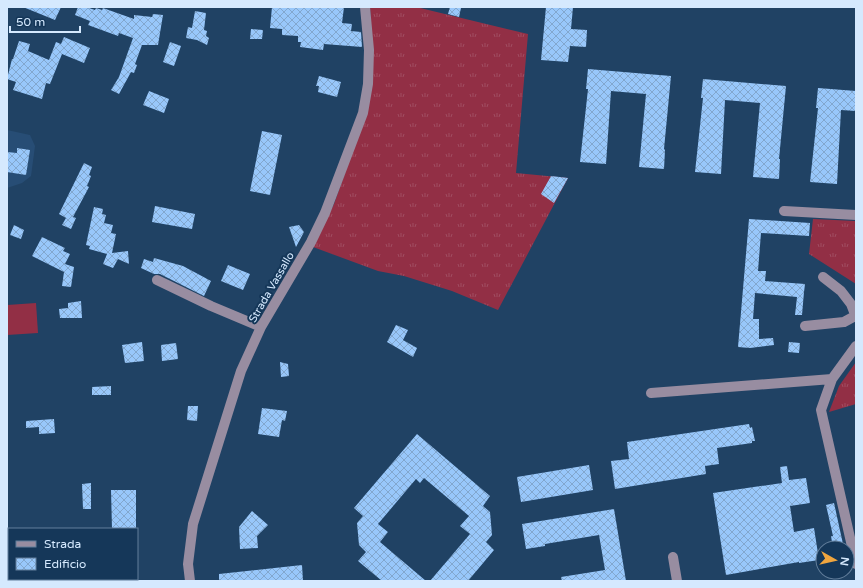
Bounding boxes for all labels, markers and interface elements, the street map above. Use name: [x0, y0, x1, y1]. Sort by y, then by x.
scale bar: [10, 8, 80, 34]
text: 50 m: [16, 15, 45, 29]
street label: Strada Vassallo: [246, 249, 297, 325]
legend: [8, 528, 138, 580]
text: Strada: [44, 537, 81, 551]
north arrow: [815, 540, 855, 580]
text: N: [837, 556, 851, 567]
text: Edificio: [44, 557, 86, 571]

